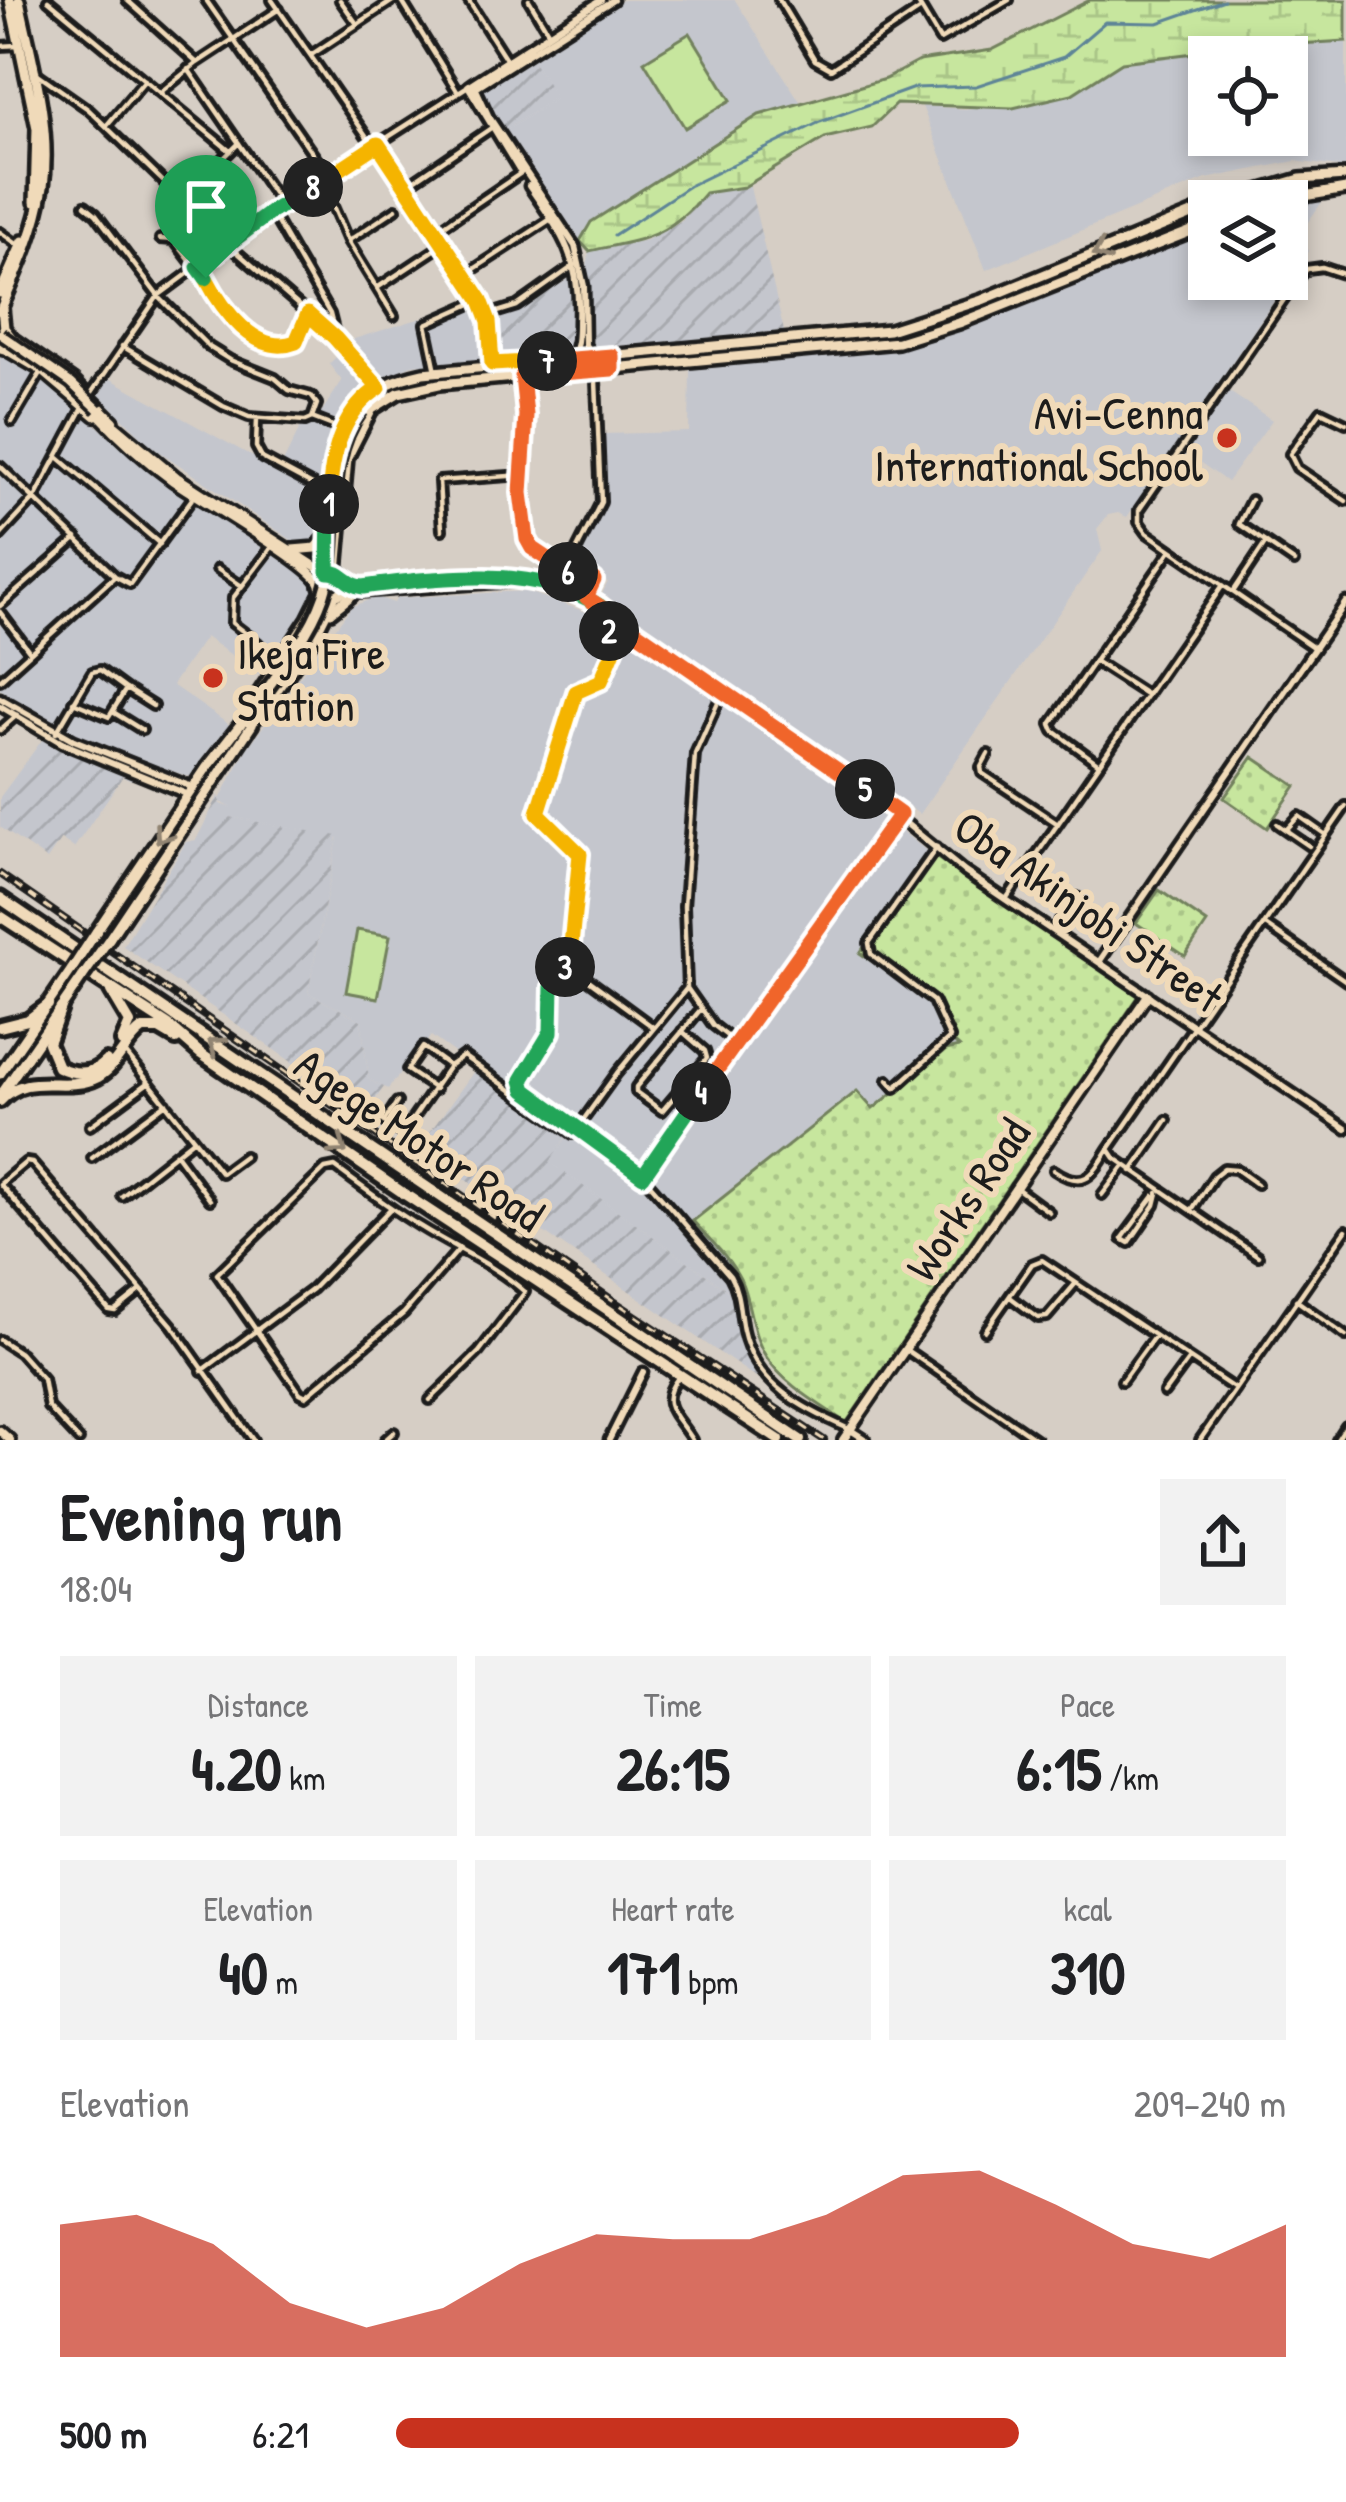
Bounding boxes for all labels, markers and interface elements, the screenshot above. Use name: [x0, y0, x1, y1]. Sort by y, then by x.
map controls: [1188, 36, 1308, 300]
button: locate: [1188, 36, 1308, 156]
pin: [155, 155, 257, 278]
pin: 8: [283, 157, 343, 217]
text: 8: [306, 165, 320, 209]
icon: arrive: [173, 173, 239, 239]
button: layers: [1188, 180, 1308, 300]
one-way arrow: [1092, 238, 1113, 262]
pin: 7: [517, 331, 577, 391]
text: 7: [539, 339, 555, 383]
place label: Avi-Cenna International School: [874, 382, 1203, 495]
marker: Avi-Cenna International School: [1214, 425, 1240, 451]
pin: 1: [299, 474, 359, 534]
text: 1: [323, 482, 335, 526]
pin: 6: [538, 542, 598, 602]
text: 6: [561, 550, 575, 594]
pin: 2: [579, 601, 639, 661]
text: 2: [601, 609, 617, 653]
place label: Ikeja Fire Station: [237, 622, 385, 735]
marker: Ikeja Fire Station: [200, 665, 226, 691]
pin: 5: [835, 759, 895, 819]
text: 5: [858, 767, 872, 811]
street label: Oba Akinjobi Street: [942, 796, 1236, 1027]
one-way arrow: [154, 822, 176, 844]
pin: 3: [535, 937, 595, 997]
text: 3: [558, 945, 572, 989]
street label: Agege Motor Road: [284, 1033, 556, 1245]
one-way arrow: [208, 1037, 230, 1059]
pin: 4: [671, 1062, 731, 1122]
text: 4: [695, 1070, 707, 1114]
street label: Works Road: [890, 1106, 1044, 1292]
one-way arrow: [325, 1133, 347, 1155]
text: Evening run: [60, 1471, 342, 1561]
button: share: [1160, 1479, 1286, 1605]
text: 18:04: [60, 1561, 132, 1614]
text: Distance: [208, 1683, 309, 1727]
text: Time: [644, 1683, 702, 1727]
text: Pace: [1060, 1683, 1115, 1727]
text: 4.20: [191, 1727, 282, 1809]
text: 26:15: [616, 1727, 730, 1809]
text: 6:15: [1016, 1727, 1101, 1809]
text: km: [282, 1756, 325, 1800]
text: /km: [1101, 1756, 1159, 1800]
text: Elevation: [204, 1887, 313, 1931]
text: Heart rate: [611, 1887, 735, 1931]
text: kcal: [1064, 1887, 1112, 1931]
text: 40: [219, 1931, 268, 2013]
text: 171: [607, 1931, 681, 2013]
text: 310: [1050, 1931, 1125, 2013]
text: m: [268, 1960, 298, 2004]
text: bpm: [681, 1960, 739, 2004]
text: Elevation: [60, 2076, 190, 2129]
text: 209–240 m: [1134, 2076, 1286, 2129]
text: 500 m: [60, 2407, 147, 2460]
text: 6:21: [252, 2407, 309, 2460]

